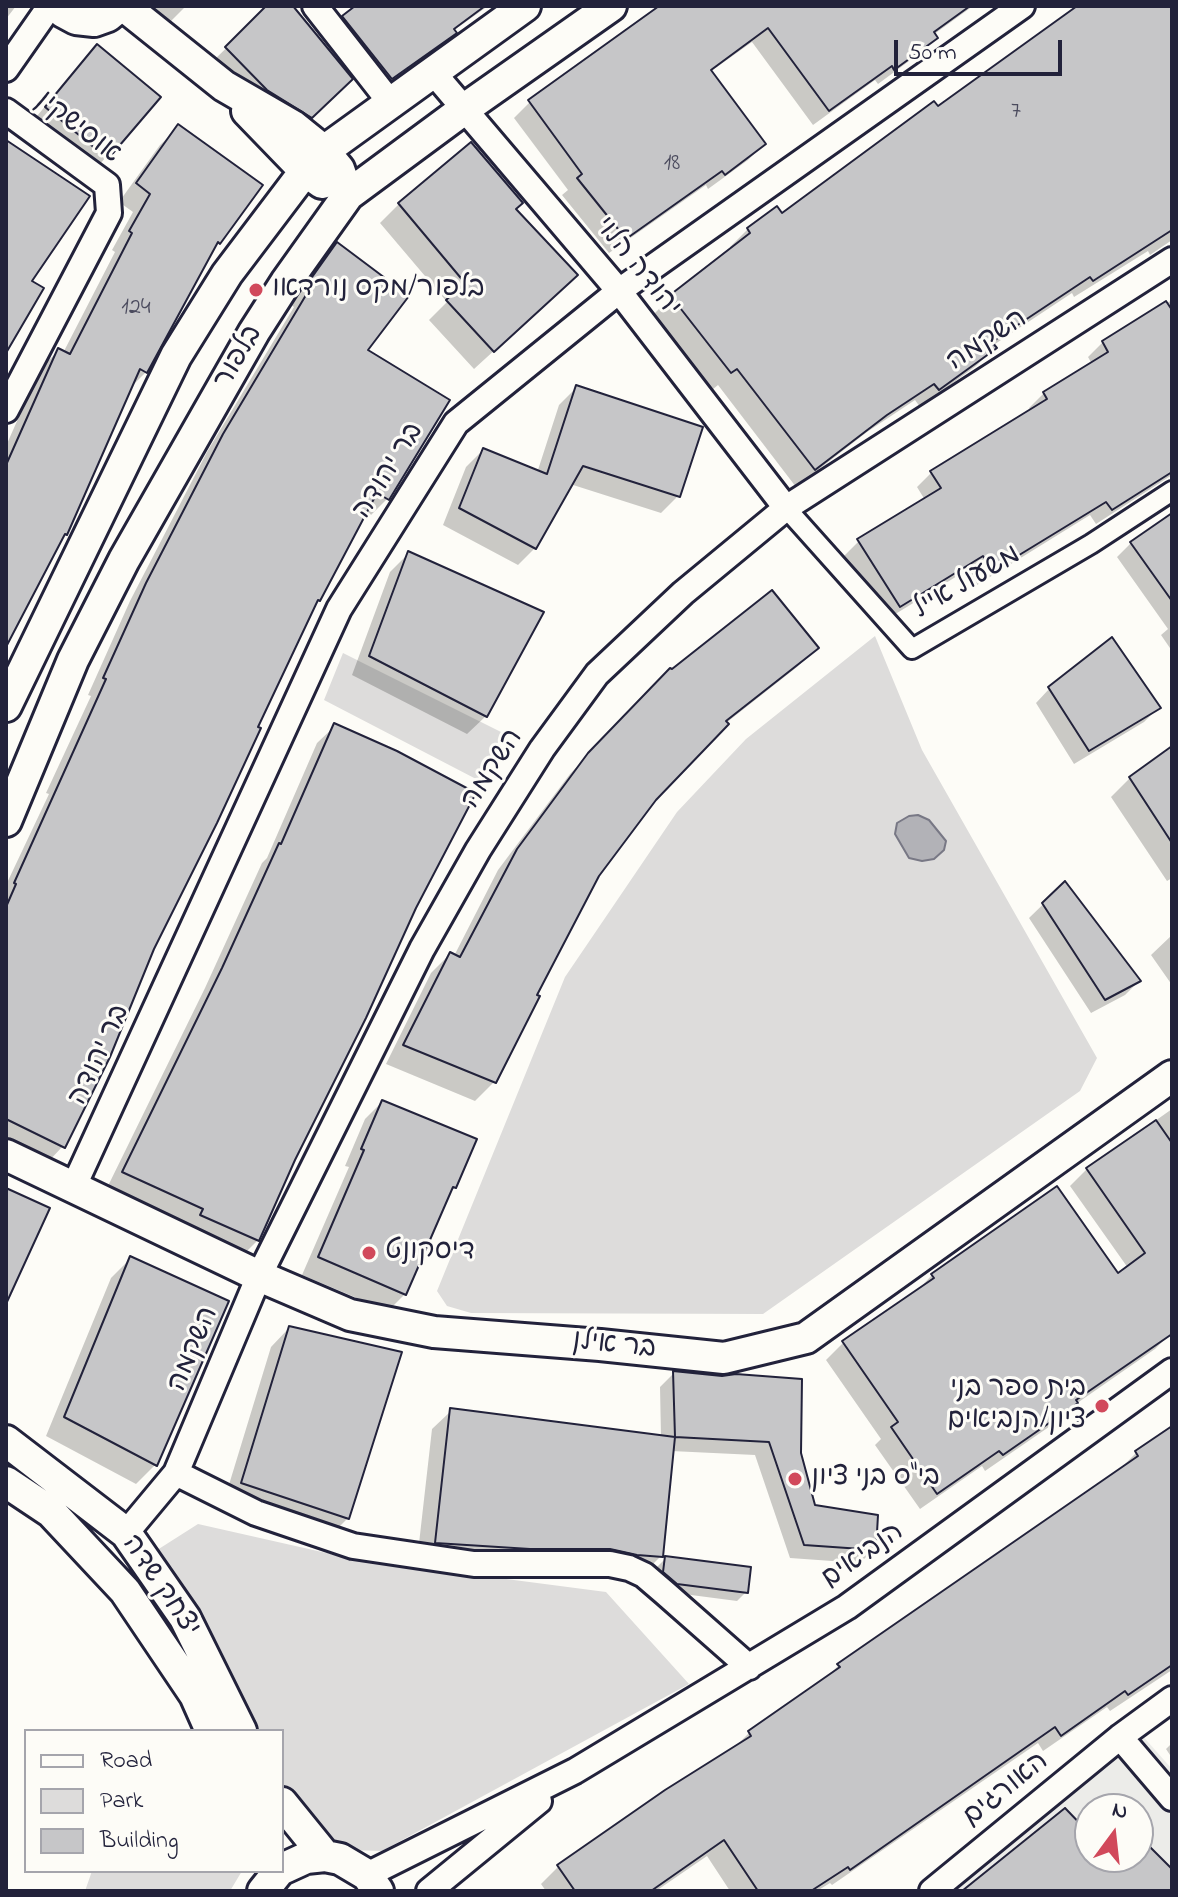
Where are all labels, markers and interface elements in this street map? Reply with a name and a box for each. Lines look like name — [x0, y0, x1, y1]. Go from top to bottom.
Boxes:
scale bar — [898, 24, 1066, 74]
text: 50 m — [908, 36, 957, 71]
street label: אוסישקין — [28, 85, 126, 173]
house number: 7 — [1011, 99, 1021, 127]
house number: 18 — [664, 151, 680, 179]
street label: יהודה הלוי — [586, 211, 686, 325]
place label: בלפור/מקס נורדאו — [272, 273, 485, 307]
marker: בלפור/מקס נורדאו — [247, 281, 265, 299]
house number: 124 — [121, 295, 151, 323]
street label: השקמה — [942, 304, 1034, 380]
street label: בלפור — [208, 320, 272, 396]
street label: בר יהודה — [347, 418, 433, 526]
street label: משעול אייל — [909, 540, 1027, 628]
street label: השקמה — [456, 724, 532, 816]
street label: בר יהודה — [63, 1000, 139, 1112]
place label: דיסקונט — [385, 1236, 475, 1270]
marker: דיסקונט — [360, 1244, 378, 1262]
street label: השקמה — [162, 1303, 228, 1397]
street label: בר אילן — [571, 1326, 657, 1368]
place label: בית ספר בני ציון/הנביאים — [947, 1373, 1086, 1439]
marker: בית ספר בני ציון/הנביאים — [1093, 1397, 1111, 1415]
place label: בי"ס בני ציון — [811, 1462, 940, 1496]
marker: בי"ס בני ציון — [786, 1470, 804, 1488]
street label: הנביאים — [816, 1517, 912, 1597]
street label: יצחק שדה — [113, 1530, 205, 1644]
legend — [24, 1729, 284, 1873]
text: Road — [100, 1744, 152, 1779]
street label: האורגים — [957, 1746, 1057, 1836]
text: Park — [100, 1784, 143, 1819]
north arrow — [1074, 1793, 1154, 1873]
text: N — [1108, 1794, 1131, 1829]
text: Building — [100, 1824, 179, 1859]

